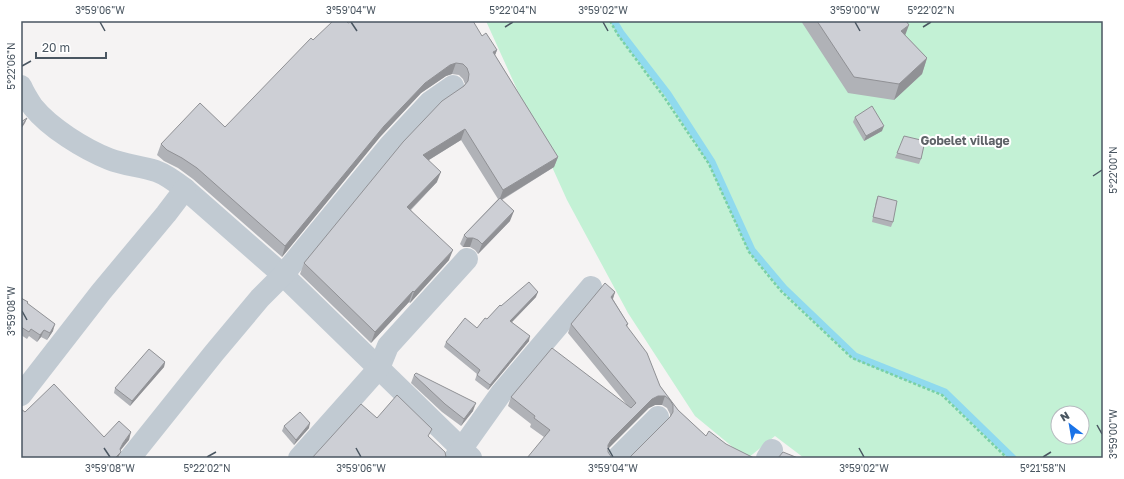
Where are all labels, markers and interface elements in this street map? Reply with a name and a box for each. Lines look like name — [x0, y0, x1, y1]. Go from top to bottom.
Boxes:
text: 3°59'06"W — [75, 4, 125, 16]
text: 3°59'04"W — [326, 4, 376, 16]
text: 5°22'04"N — [489, 4, 537, 16]
text: 3°59'02"W — [578, 4, 628, 16]
text: 3°59'00"W — [830, 4, 880, 16]
text: 5°22'02"N — [908, 4, 955, 16]
scale bar — [36, 34, 106, 60]
text: 20 m — [42, 40, 70, 55]
text: 5°22'06"N — [5, 42, 17, 90]
district label: Gobelet village — [920, 133, 1010, 148]
text: 5°22'00"N — [1107, 146, 1119, 194]
text: 3°59'08"W — [5, 286, 17, 336]
north arrow — [1050, 405, 1090, 445]
text: N — [1058, 408, 1072, 424]
text: 3°59'00"W — [1107, 409, 1119, 459]
text: 3°59'08"W — [85, 462, 135, 474]
text: 5°22'02"N — [184, 462, 231, 474]
text: 3°59'06"W — [336, 462, 386, 474]
text: 3°59'04"W — [588, 462, 638, 474]
text: 3°59'02"W — [839, 462, 889, 474]
text: 5°21'58"N — [1020, 462, 1066, 474]

